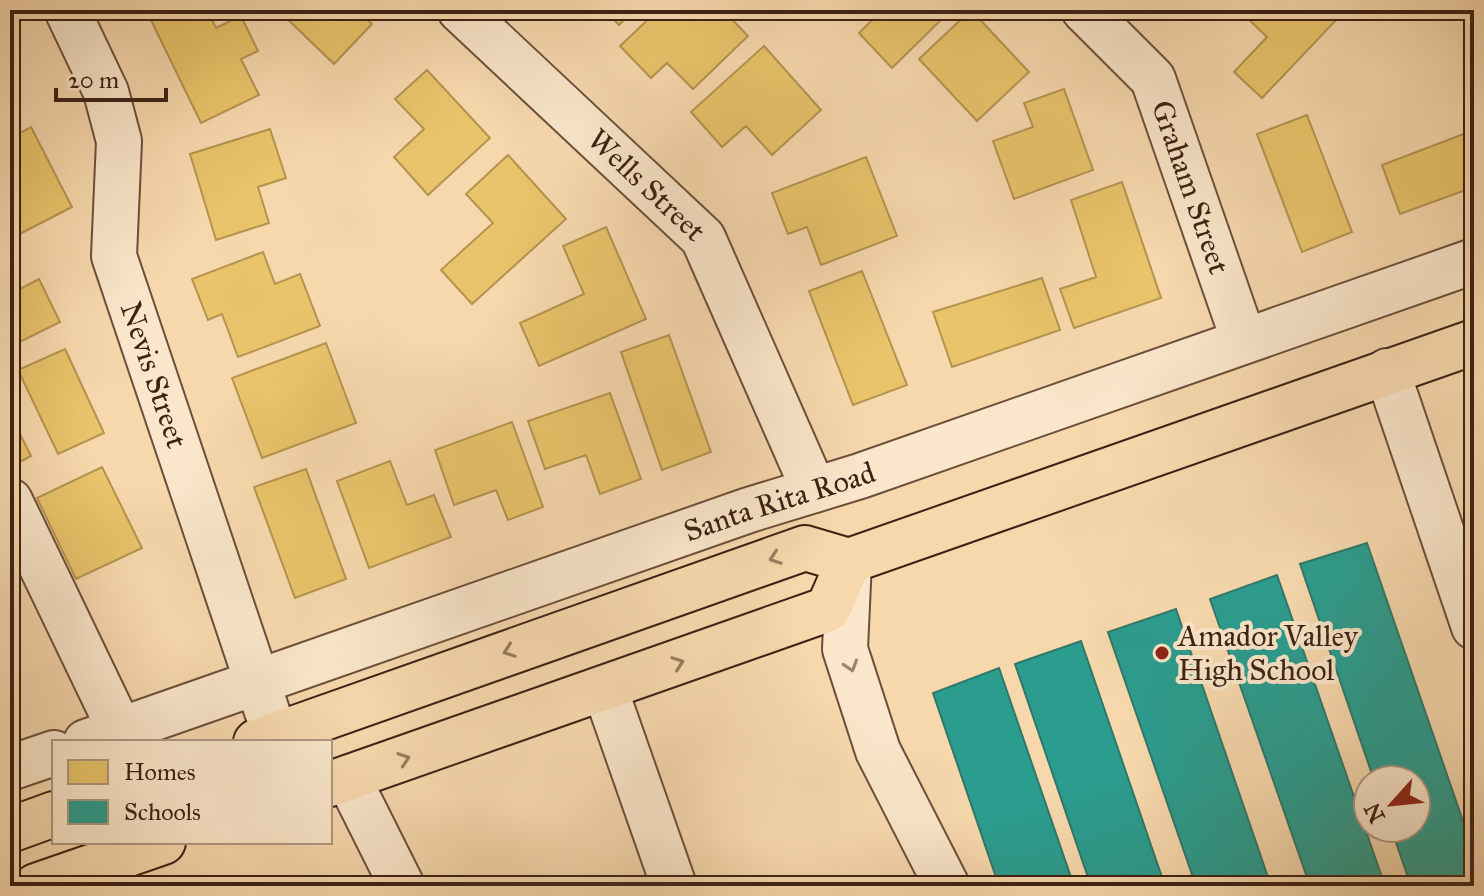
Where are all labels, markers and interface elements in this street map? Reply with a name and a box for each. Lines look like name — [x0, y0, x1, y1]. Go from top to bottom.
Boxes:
scale bar — [56, 52, 166, 102]
text: 20 m — [68, 65, 119, 95]
street label: Graham Street — [1144, 95, 1237, 279]
street label: Wells Street — [580, 121, 713, 249]
street label: Nevis Street — [113, 297, 195, 453]
street label: Santa Rita Road — [679, 454, 880, 549]
one-way arrow — [769, 549, 783, 565]
place label: Amador Valley High School — [1176, 618, 1359, 688]
one-way arrow — [503, 642, 517, 658]
marker: Amador Valley High School — [1153, 644, 1171, 662]
one-way arrow — [671, 656, 685, 673]
one-way arrow — [842, 659, 858, 673]
legend — [52, 740, 332, 844]
one-way arrow — [396, 752, 410, 768]
text: Homes — [124, 757, 196, 787]
north arrow — [1352, 764, 1432, 844]
text: Schools — [124, 797, 201, 827]
text: N — [1358, 798, 1391, 827]

